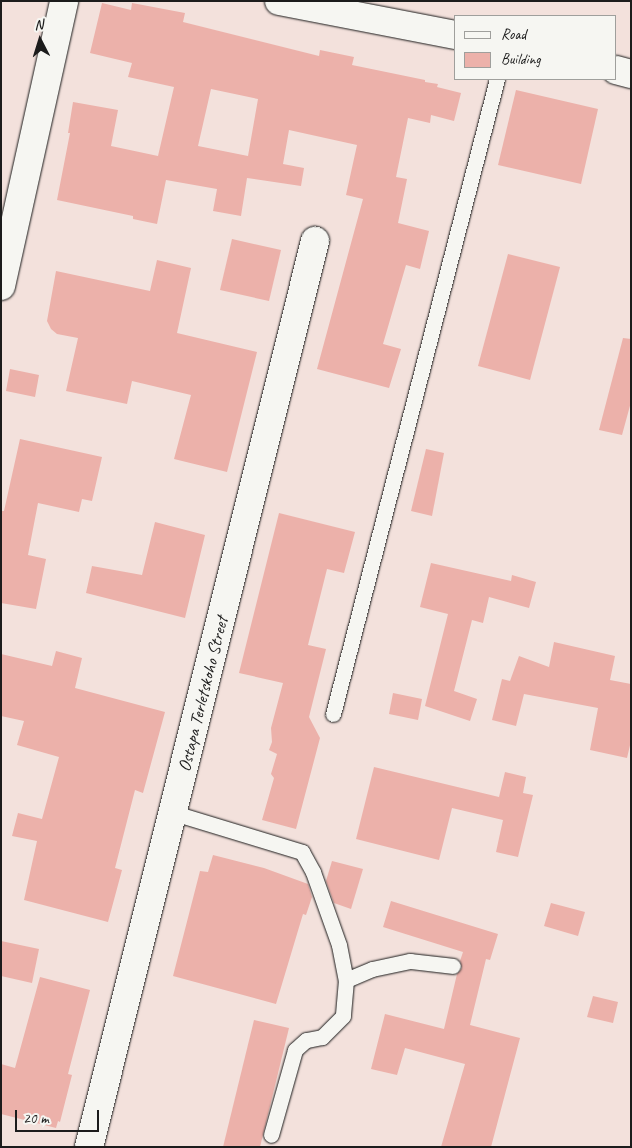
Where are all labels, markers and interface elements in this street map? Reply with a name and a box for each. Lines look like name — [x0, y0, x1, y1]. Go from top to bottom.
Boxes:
north arrow — [15, 15, 65, 65]
legend — [454, 15, 617, 80]
text: N — [34, 16, 44, 33]
text: Road — [501, 25, 526, 44]
text: Building — [501, 50, 540, 69]
street label: Ostapa Terletskoho Street — [173, 615, 233, 773]
scale bar — [18, 1100, 101, 1132]
text: 20 m — [23, 1109, 49, 1128]

